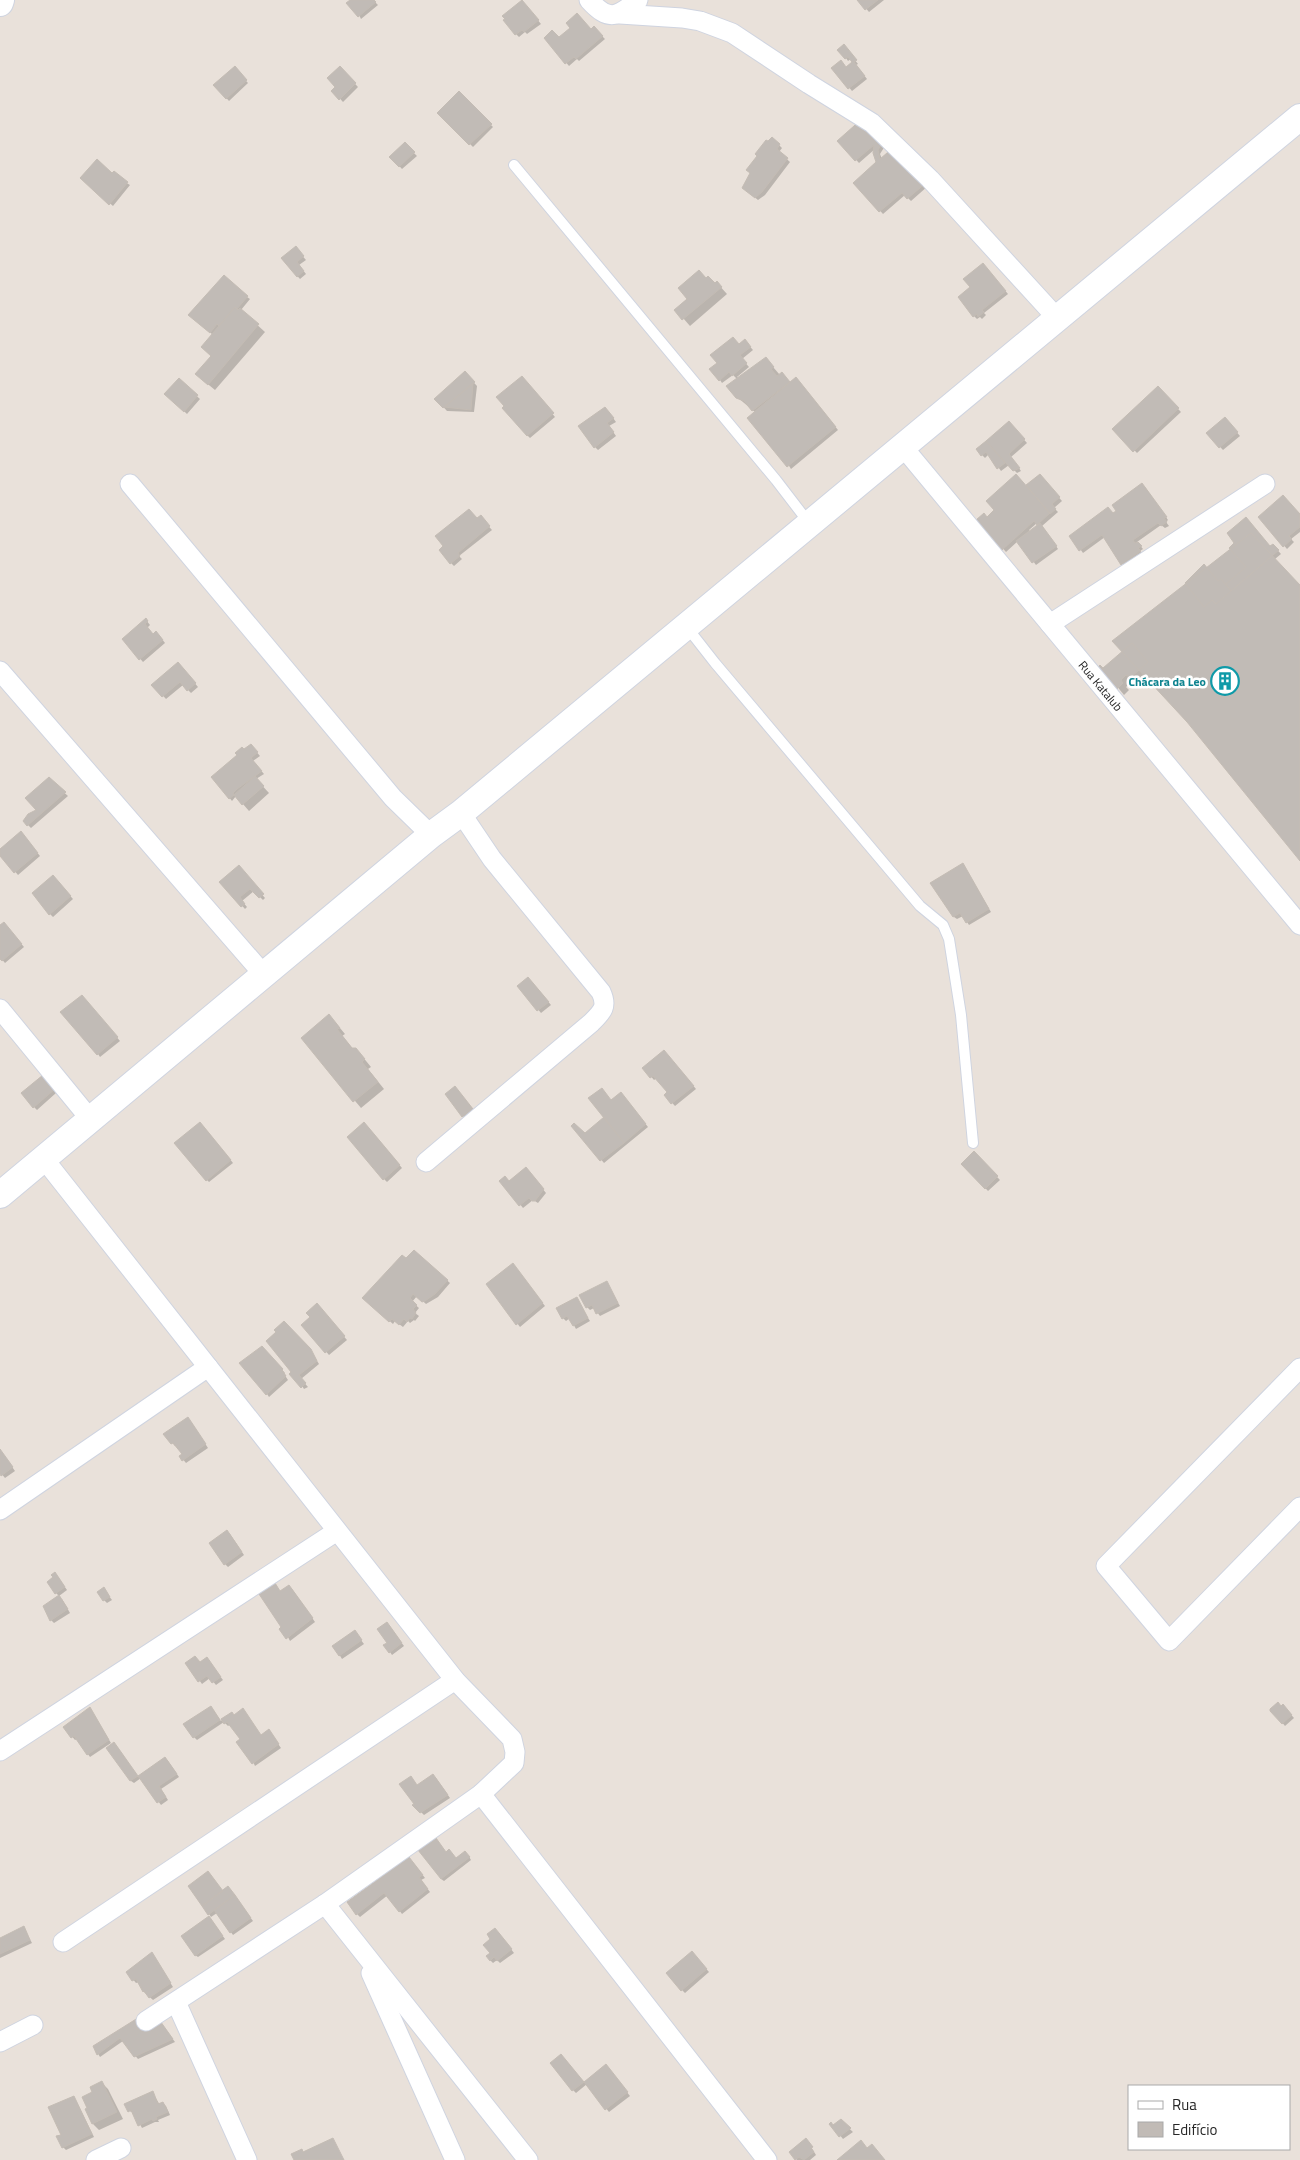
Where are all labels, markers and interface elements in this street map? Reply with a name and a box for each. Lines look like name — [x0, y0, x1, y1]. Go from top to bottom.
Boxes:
street label: Rua Katalub — [1074, 656, 1128, 715]
building icon: Chácara da Leo — [1210, 666, 1240, 696]
place label: Chácara da Leo — [1128, 672, 1206, 691]
legend — [1128, 2085, 1290, 2150]
text: Rua — [1172, 2093, 1197, 2116]
text: Edifício — [1172, 2118, 1217, 2141]

